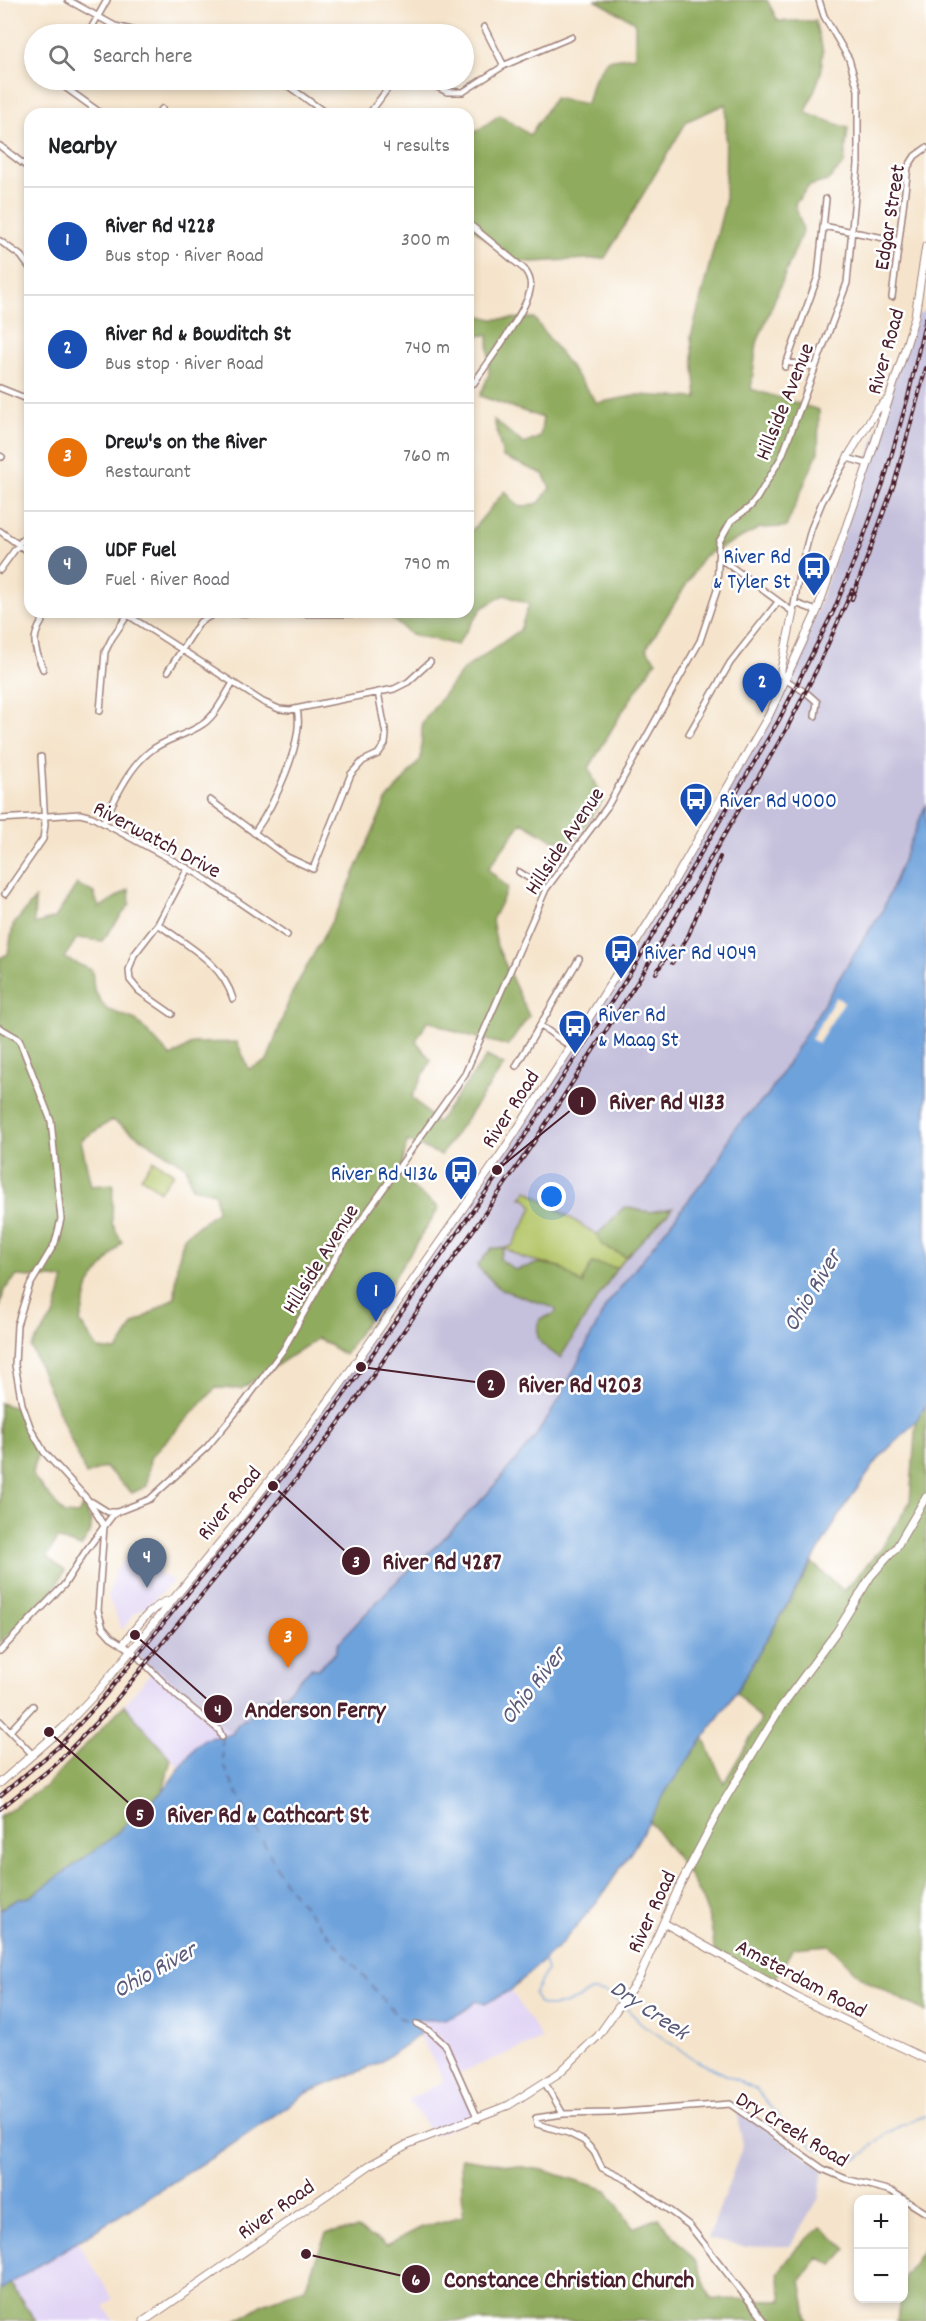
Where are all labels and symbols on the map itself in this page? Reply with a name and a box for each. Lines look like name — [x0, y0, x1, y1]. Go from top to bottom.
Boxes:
street label: Edgar Street — [868, 162, 915, 273]
street label: River Road — [860, 305, 914, 399]
street label: Hillside Avenue — [749, 339, 824, 466]
place label: River Rd & Tyler St — [713, 543, 791, 599]
bus stop icon: River Rd & Tyler St — [796, 550, 832, 597]
pin: 2 — [742, 664, 782, 713]
bus stop icon: River Rd 4000 — [678, 781, 714, 828]
street label: Hillside Avenue — [518, 782, 614, 902]
place label: River Rd 4000 — [719, 787, 837, 818]
street label: Riverwatch Drive — [87, 794, 226, 888]
bus stop icon: River Rd 4049 — [603, 933, 639, 980]
place label: River Rd 4049 — [644, 939, 757, 970]
place label: River Rd & Maag St — [598, 1001, 679, 1057]
bus stop icon: River Rd & Maag St — [557, 1008, 593, 1055]
street label: River Road — [475, 1065, 549, 1155]
callout: River Rd 4133 — [567, 1080, 737, 1122]
text: River Rd 4133 — [609, 1087, 725, 1121]
text: 1 — [580, 1091, 584, 1116]
bus stop icon: River Rd 4136 — [443, 1154, 479, 1201]
place label: River Rd 4136 — [331, 1160, 438, 1191]
your location — [537, 1182, 566, 1211]
street label: Hillside Avenue — [276, 1199, 368, 1321]
water label: Ohio River — [776, 1241, 853, 1339]
pin: 1 — [356, 1272, 395, 1322]
callout: River Rd 4203 — [476, 1363, 654, 1405]
text: River Rd 4203 — [518, 1370, 642, 1404]
text: 2 — [487, 1374, 495, 1399]
street label: River Road — [191, 1460, 270, 1548]
pin: 4 — [128, 1538, 166, 1588]
callout: River Rd 4287 — [341, 1540, 513, 1582]
text: River Rd 4287 — [383, 1547, 501, 1581]
text: 3 — [352, 1551, 360, 1576]
pin: 3 — [268, 1618, 308, 1668]
water label: Ohio River — [493, 1638, 578, 1733]
callout: Anderson Ferry — [203, 1688, 398, 1730]
text: Anderson Ferry — [244, 1695, 387, 1729]
text: 4 — [214, 1699, 222, 1724]
callout: River Rd & Cathcart St — [125, 1792, 381, 1834]
text: River Rd & Cathcart St — [167, 1800, 369, 1834]
text: 5 — [136, 1804, 144, 1829]
street label: River Road — [621, 1866, 686, 1959]
water label: Ohio River — [107, 1933, 206, 2009]
street label: Amsterdam Road — [729, 1933, 871, 2028]
water label: Dry Creek — [602, 1973, 696, 2051]
street label: Dry Creek Road — [729, 2085, 854, 2177]
street label: River Road — [232, 2173, 322, 2249]
callout: Constance Christian Church — [401, 2258, 706, 2300]
text: Constance Christian Church — [444, 2265, 694, 2299]
text: 6 — [412, 2269, 421, 2294]

